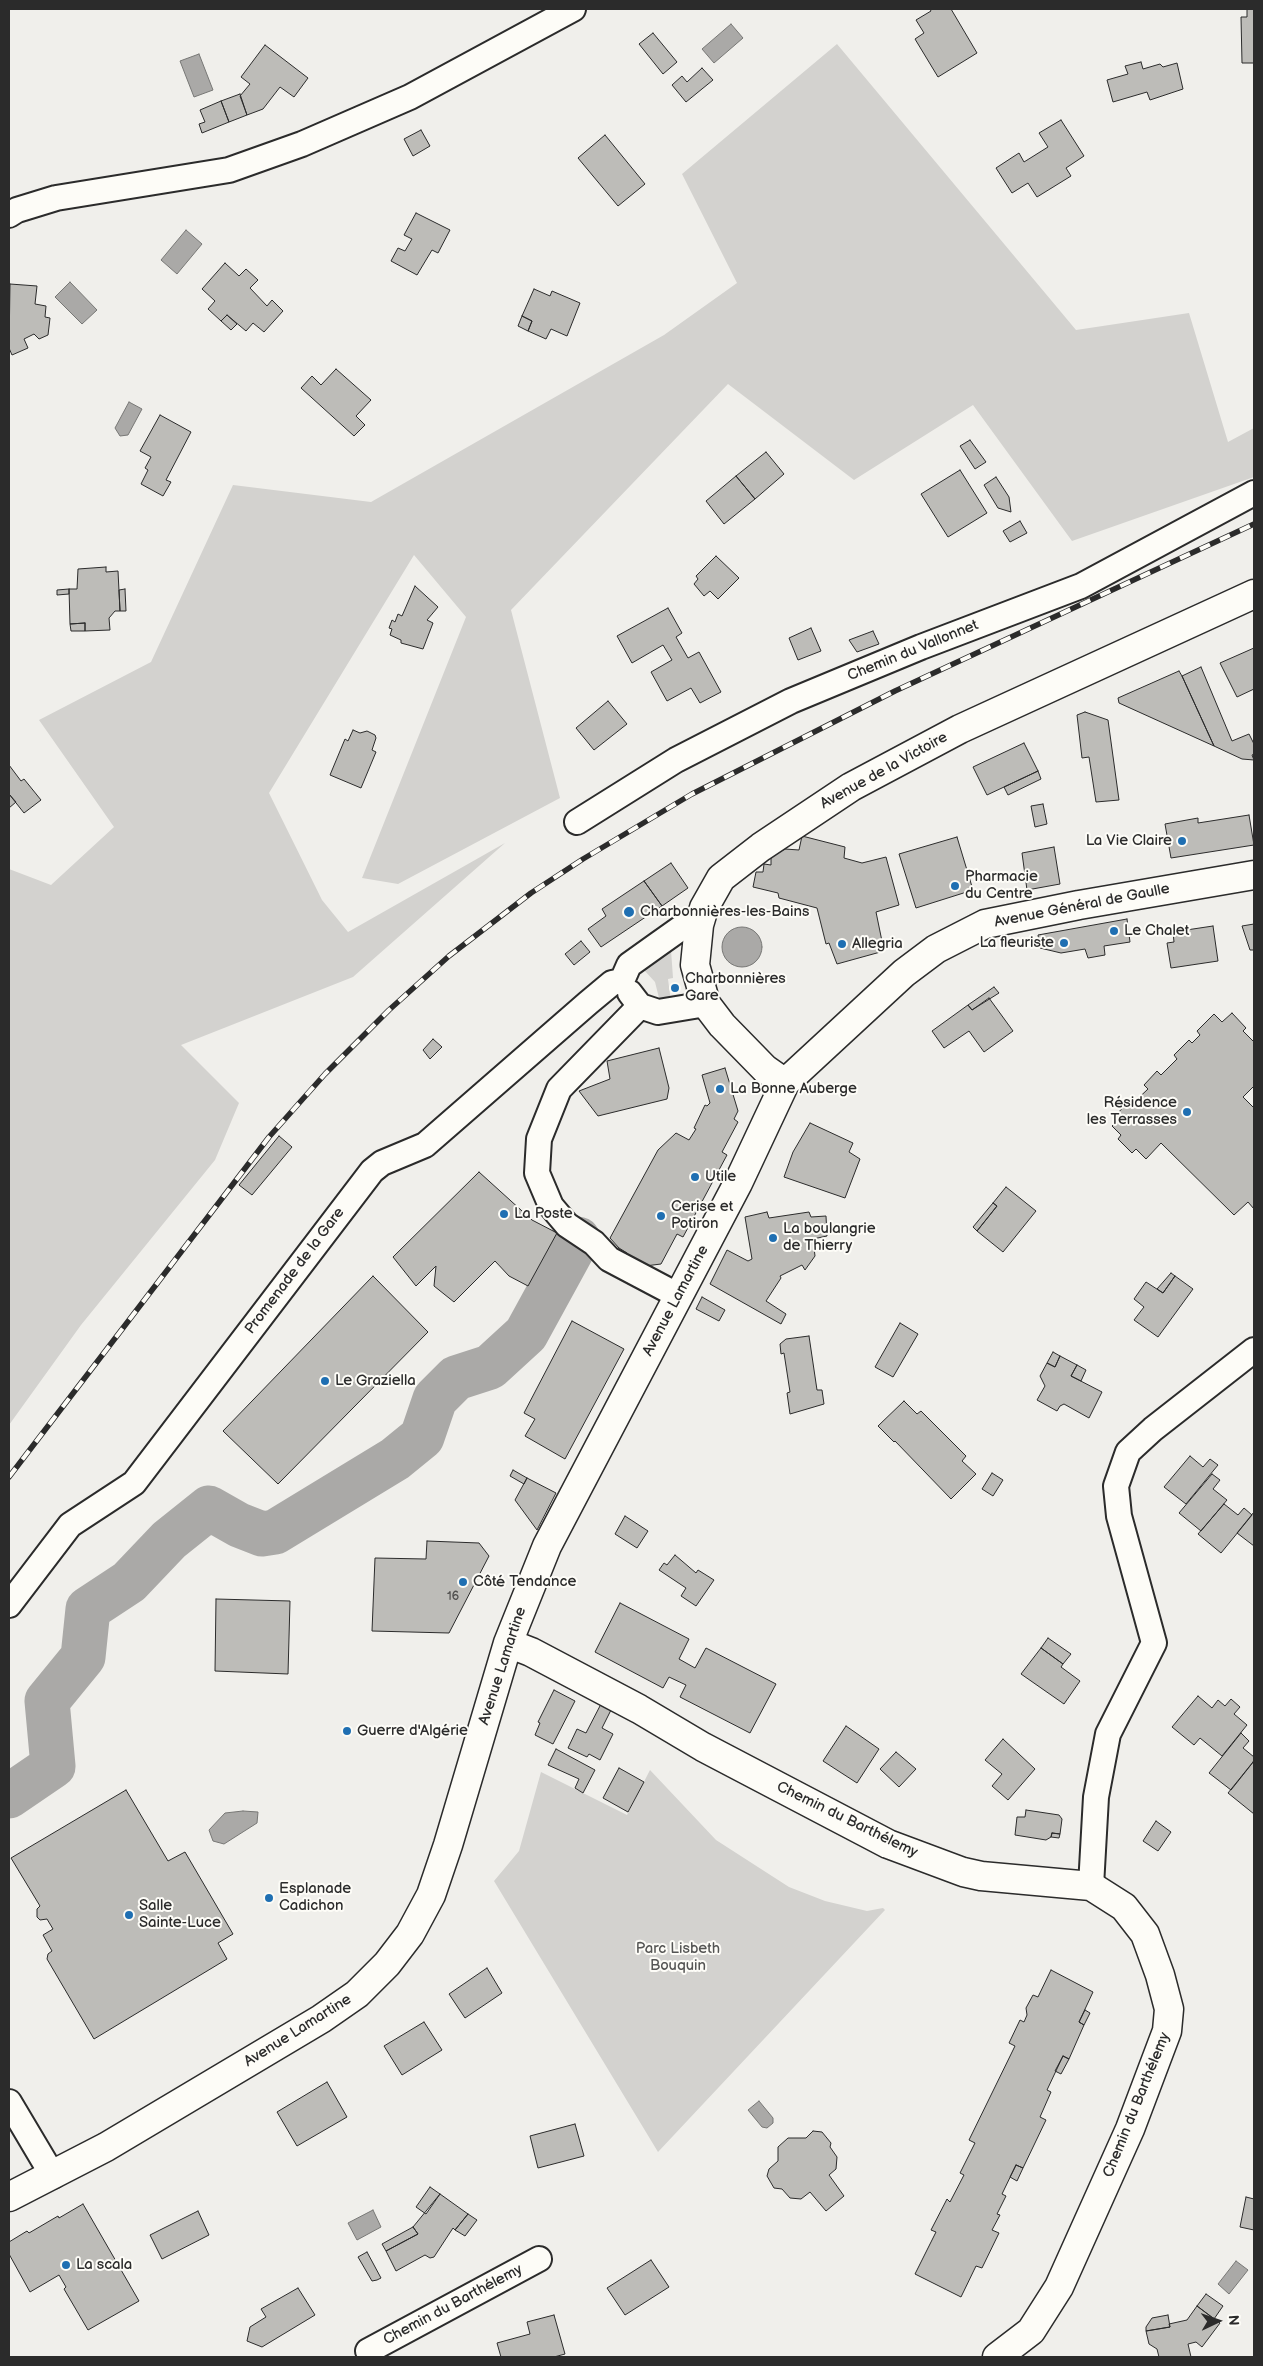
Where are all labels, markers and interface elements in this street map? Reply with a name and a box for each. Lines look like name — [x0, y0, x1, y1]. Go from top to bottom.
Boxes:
street label: Chemin du Vallonnet — [845, 617, 981, 685]
street label: Avenue de la Victoire — [817, 729, 951, 813]
place label: La Vie Claire — [1086, 832, 1172, 850]
marker: La Vie Claire — [1176, 835, 1188, 847]
place label: Pharmacie du Centre — [965, 868, 1038, 903]
marker: Pharmacie du Centre — [949, 880, 961, 892]
street label: Avenue Général de Gaulle — [993, 880, 1171, 932]
place label: Charbonnières-les-Bains — [640, 903, 809, 921]
marker: Charbonnières-les-Bains — [622, 905, 636, 919]
place label: Le Chalet — [1124, 922, 1189, 940]
marker: Le Chalet — [1108, 925, 1120, 937]
place label: La fleuriste — [980, 934, 1054, 952]
place label: Allegria — [852, 935, 903, 953]
marker: La fleuriste — [1058, 937, 1070, 949]
marker: Allegria — [836, 938, 848, 950]
place label: Charbonnières Gare — [685, 970, 786, 1005]
marker: Charbonnières Gare — [669, 982, 681, 994]
place label: La Bonne Auberge — [730, 1080, 857, 1098]
marker: La Bonne Auberge — [714, 1083, 726, 1095]
place label: Résidence les Terrasses — [1087, 1094, 1177, 1129]
marker: Résidence les Terrasses — [1181, 1106, 1193, 1118]
place label: Utile — [705, 1168, 736, 1186]
marker: Utile — [689, 1171, 701, 1183]
place label: Cerise et Potiron — [671, 1198, 733, 1233]
street label: Promenade de la Gare — [241, 1204, 349, 1338]
place label: La Poste — [514, 1205, 573, 1223]
marker: La Poste — [498, 1208, 510, 1220]
marker: Cerise et Potiron — [655, 1210, 667, 1222]
place label: La boulangrie de Thierry — [783, 1220, 876, 1255]
marker: La boulangrie de Thierry — [767, 1232, 779, 1244]
street label: Avenue Lamartine — [639, 1242, 713, 1360]
place label: Le Graziella — [335, 1372, 416, 1390]
marker: Le Graziella — [319, 1375, 331, 1387]
place label: Côté Tendance — [473, 1573, 576, 1591]
marker: Côté Tendance — [457, 1576, 469, 1588]
house number: 16 — [447, 1590, 459, 1604]
street label: Avenue Lamartine — [475, 1605, 531, 1727]
place label: Guerre d'Algérie — [357, 1722, 468, 1740]
marker: Guerre d'Algérie — [341, 1725, 353, 1737]
street label: Chemin du Barthélemy — [773, 1778, 921, 1862]
place label: Esplanade Cadichon — [279, 1880, 351, 1915]
marker: Esplanade Cadichon — [263, 1892, 275, 1904]
place label: Salle Sainte-Luce — [139, 1897, 221, 1932]
marker: Salle Sainte-Luce — [123, 1909, 135, 1921]
park label: Parc Lisbeth Bouquin — [636, 1940, 720, 1975]
street label: Avenue Lamartine — [241, 1991, 355, 2071]
street label: Chemin du Barthélemy — [1100, 2030, 1174, 2180]
place label: La scala — [76, 2256, 132, 2274]
marker: La scala — [60, 2259, 72, 2271]
street label: Chemin du Barthélemy — [380, 2261, 526, 2349]
north arrow — [1193, 2296, 1243, 2346]
text: N — [1225, 2314, 1242, 2326]

